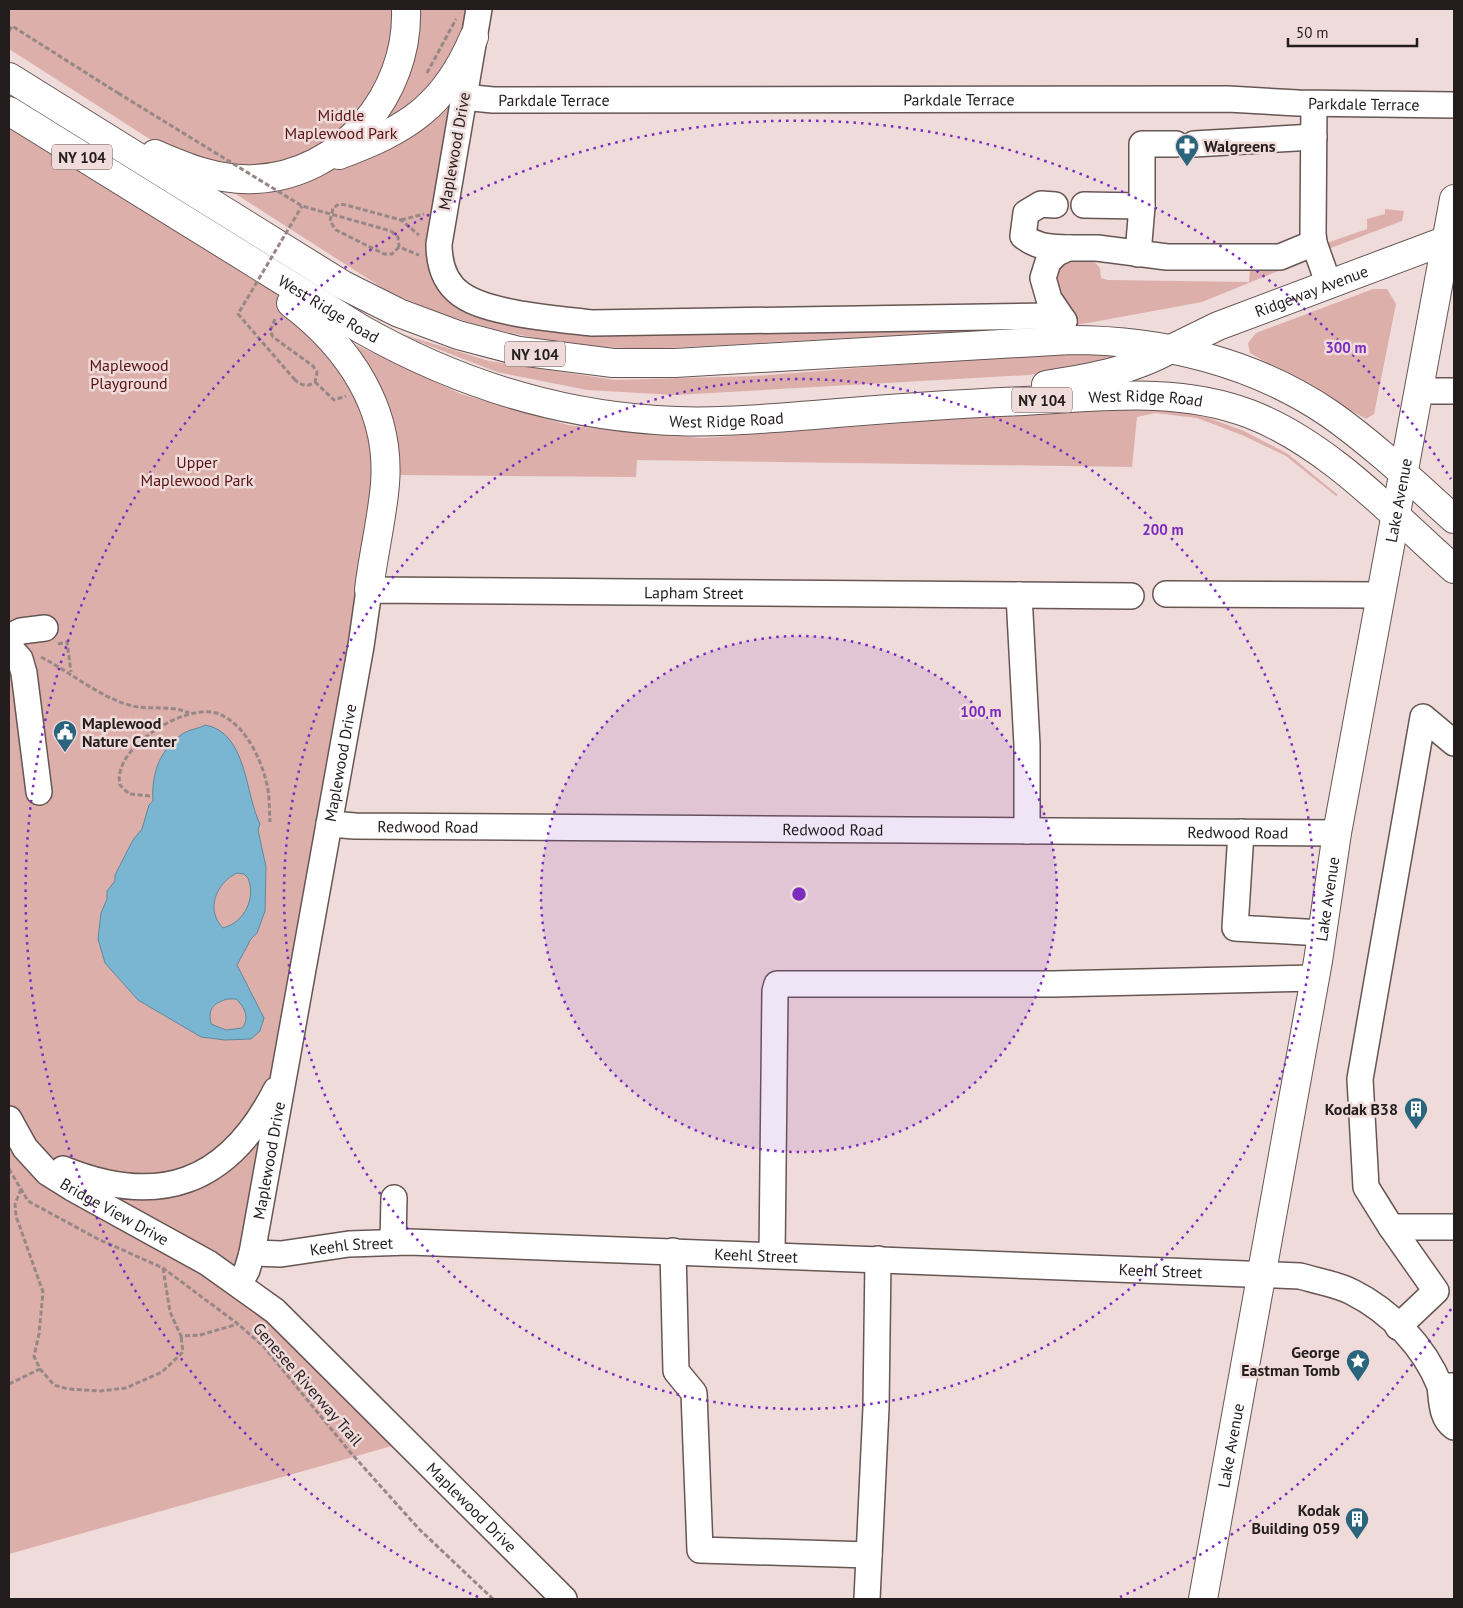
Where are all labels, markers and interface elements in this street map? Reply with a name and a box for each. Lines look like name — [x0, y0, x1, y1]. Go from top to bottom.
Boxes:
scale bar — [1288, 15, 1417, 47]
text: 50 m — [1296, 23, 1329, 42]
street label: Parkdale Terrace — [903, 89, 1015, 109]
street label: Maplewood Drive — [434, 90, 474, 212]
street label: Parkdale Terrace — [498, 90, 610, 110]
street label: Parkdale Terrace — [1308, 93, 1420, 115]
park label: Middle Maplewood Park — [285, 105, 398, 143]
pharmacy icon: Walgreens — [1174, 133, 1200, 167]
place label: Walgreens — [1204, 136, 1276, 156]
road number: NY 104 — [52, 144, 112, 170]
street label: Ridgeway Avenue — [1252, 261, 1371, 321]
street label: West Ridge Road — [275, 270, 383, 347]
text: 300 m — [1325, 338, 1367, 357]
road number: NY 104 — [505, 342, 565, 366]
park label: Maplewood Playground — [89, 355, 169, 393]
street label: West Ridge Road — [1088, 385, 1204, 411]
road number: NY 104 — [1012, 388, 1072, 412]
street label: West Ridge Road — [669, 407, 784, 431]
park label: Upper Maplewood Park — [141, 452, 254, 490]
street label: Lake Avenue — [1381, 457, 1416, 544]
text: 200 m — [1142, 520, 1184, 539]
street label: Lapham Street — [644, 582, 744, 603]
street label: Maplewood Drive — [320, 702, 360, 823]
text: 100 m — [960, 702, 1002, 721]
place label: Maplewood Nature Center — [82, 713, 177, 751]
public building icon: Maplewood Nature Center — [52, 719, 78, 753]
street label: Redwood Road — [377, 816, 479, 837]
street label: Redwood Road — [782, 819, 884, 840]
street label: Redwood Road — [1187, 822, 1288, 843]
street label: Lake Avenue — [1311, 855, 1343, 943]
centre of rings — [790, 885, 808, 903]
building icon: Kodak B38 — [1403, 1096, 1429, 1130]
place label: Kodak B38 — [1325, 1099, 1398, 1119]
street label: Maplewood Drive — [248, 1100, 289, 1221]
street label: Bridge View Drive — [57, 1173, 172, 1249]
street label: Keehl Street — [308, 1233, 394, 1260]
street label: Keehl Street — [714, 1244, 799, 1267]
street label: Keehl Street — [1118, 1259, 1203, 1282]
street label: Genesee Riverway Trail — [249, 1318, 367, 1450]
place label: George Eastman Tomb — [1241, 1342, 1340, 1380]
place icon: George Eastman Tomb — [1345, 1348, 1371, 1382]
street label: Lake Avenue — [1213, 1402, 1248, 1489]
street label: Maplewood Drive — [422, 1458, 521, 1556]
place label: Kodak Building 059 — [1251, 1500, 1340, 1538]
building icon: Kodak Building 059 — [1344, 1506, 1370, 1540]

